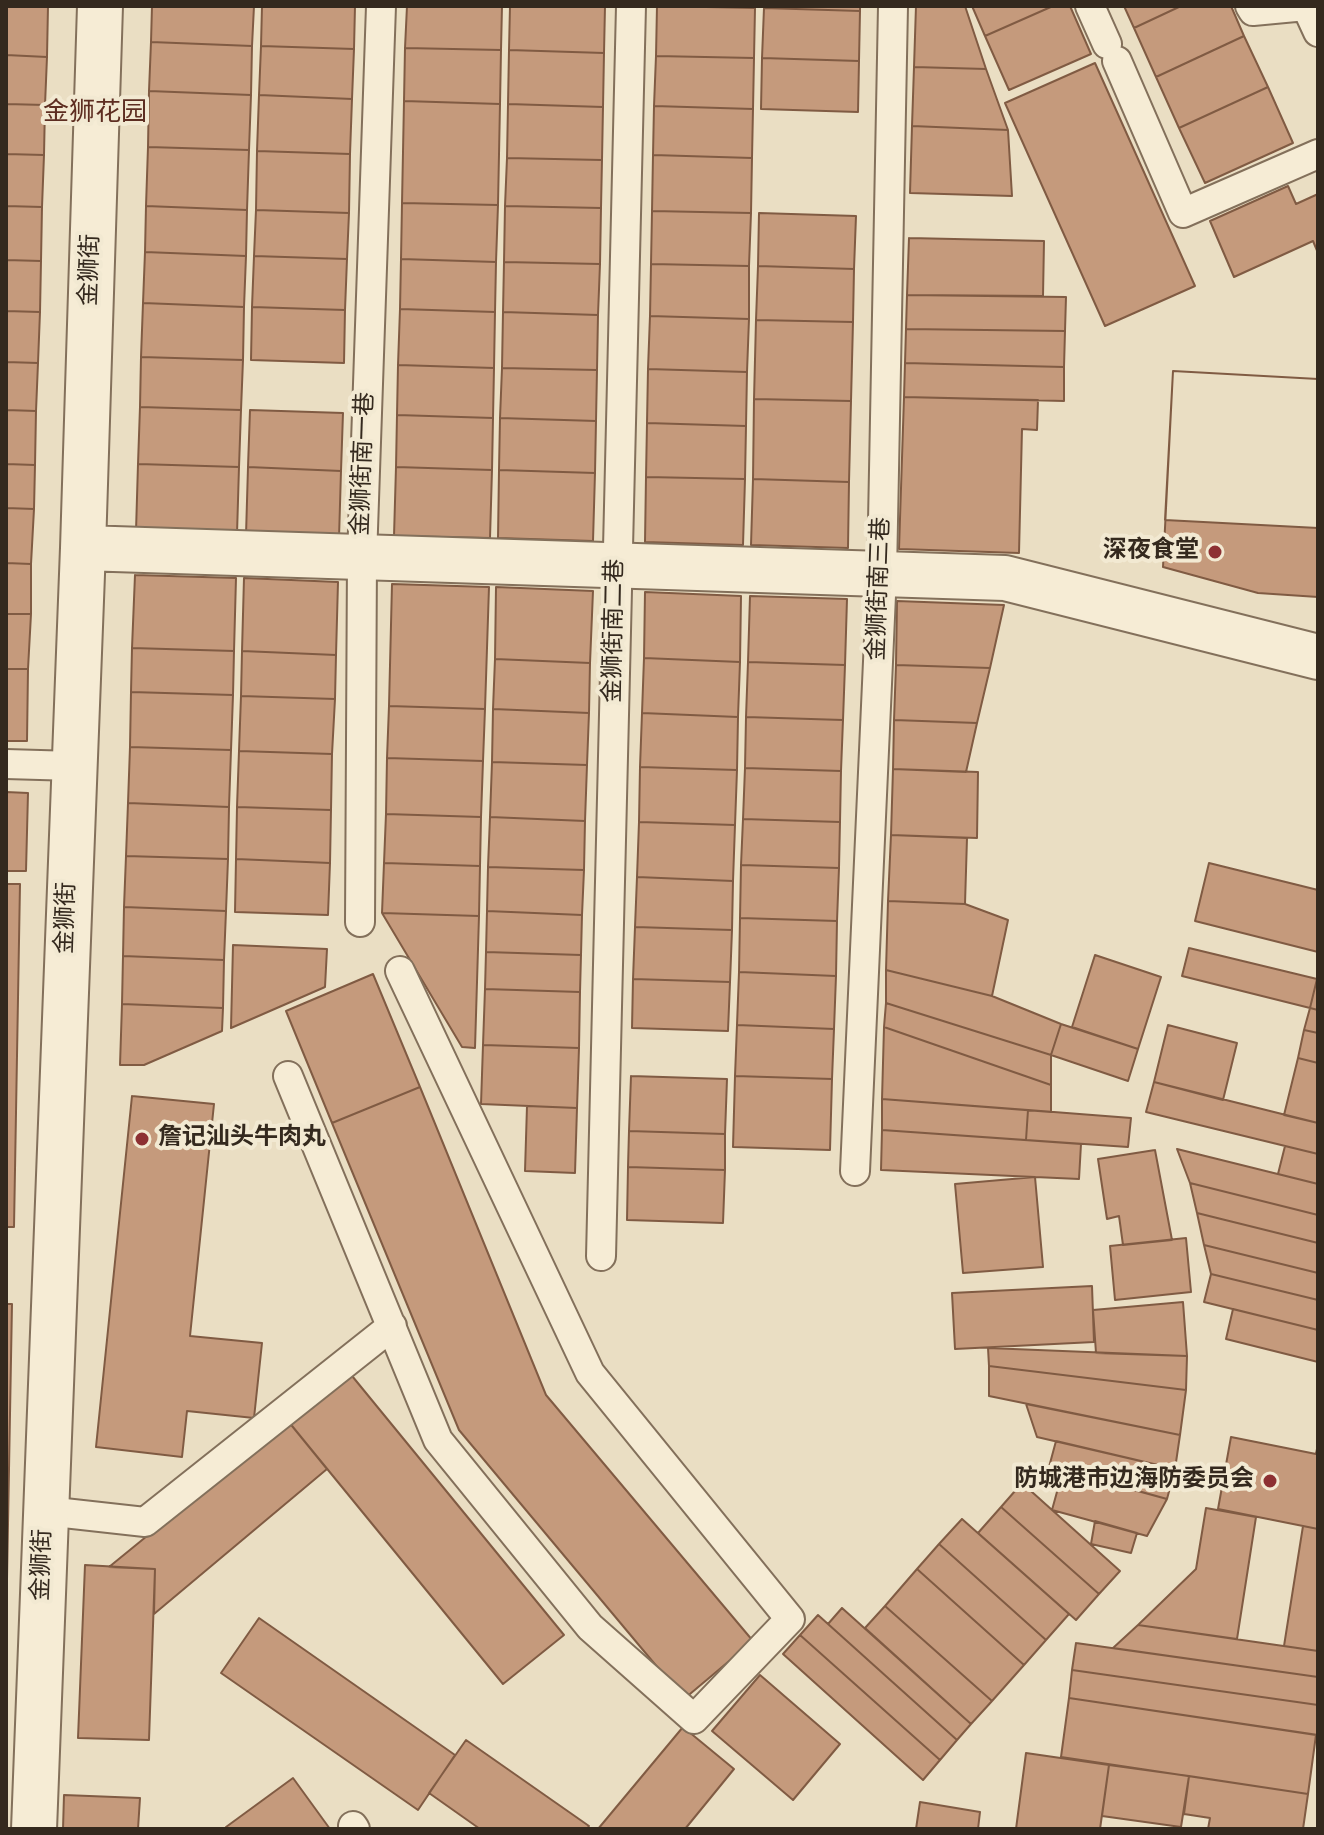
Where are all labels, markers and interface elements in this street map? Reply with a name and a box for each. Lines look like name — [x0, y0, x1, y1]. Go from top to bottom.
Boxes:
district label: 金狮花园 — [43, 99, 147, 131]
street label: 金狮街 — [76, 234, 108, 306]
street label: 金狮街南一巷 — [348, 392, 382, 536]
street label: 金狮街南三巷 — [864, 517, 898, 661]
place label: 深夜食堂 — [1103, 538, 1199, 566]
marker: 深夜食堂 — [1206, 543, 1224, 561]
street label: 金狮街南二巷 — [600, 559, 632, 703]
street label: 金狮街 — [52, 882, 84, 954]
place label: 詹记汕头牛肉丸 — [158, 1125, 326, 1153]
marker: 詹记汕头牛肉丸 — [133, 1130, 151, 1148]
place label: 防城港市边海防委员会 — [1014, 1467, 1254, 1495]
marker: 防城港市边海防委员会 — [1261, 1472, 1279, 1490]
street label: 金狮街 — [28, 1529, 60, 1601]

